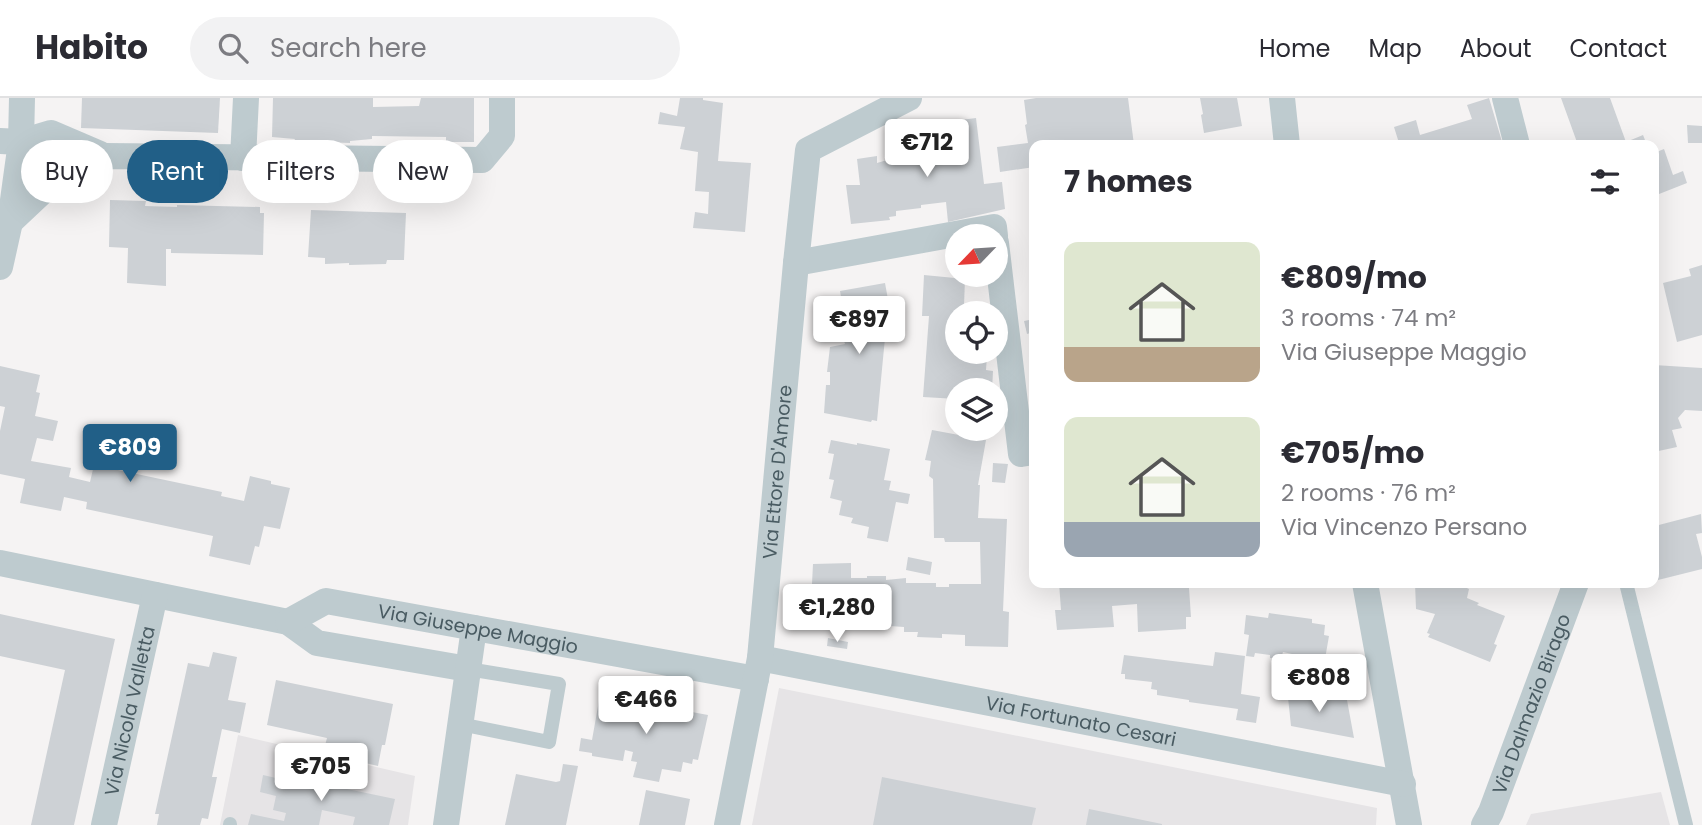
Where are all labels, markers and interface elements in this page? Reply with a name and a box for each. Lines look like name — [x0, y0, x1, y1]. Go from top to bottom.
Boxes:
search box — [190, 17, 680, 80]
text: Habito — [35, 24, 148, 71]
icon: search — [214, 29, 252, 67]
text: Search here — [270, 30, 427, 66]
text: Home — [1259, 32, 1331, 65]
text: Map — [1369, 32, 1422, 65]
text: About — [1460, 32, 1531, 65]
text: Contact — [1569, 32, 1667, 65]
pin: €712 — [886, 120, 968, 179]
text: €712 — [901, 126, 953, 158]
chip: Buy — [21, 140, 113, 203]
chip: Rent — [127, 140, 228, 203]
chip: Filters — [242, 140, 359, 203]
chip: New — [373, 140, 473, 203]
text: 7 homes — [1064, 160, 1193, 203]
icon: filters — [1586, 163, 1624, 201]
north arrow — [945, 224, 1008, 287]
map controls — [945, 224, 1008, 441]
text: €809/mo — [1281, 256, 1427, 299]
icon: home — [1120, 270, 1204, 354]
pin: €897 — [818, 296, 900, 356]
button: locate — [945, 301, 1008, 364]
text: 3 rooms · 74 m² — [1281, 302, 1456, 334]
text: €897 — [829, 303, 889, 335]
text: Via Giuseppe Maggio — [1281, 336, 1527, 368]
button: layers — [945, 378, 1008, 441]
street label: Via Ettore D'Amore — [756, 384, 798, 560]
pin: €809 — [89, 424, 171, 484]
text: €809 — [99, 431, 161, 463]
text: €705/mo — [1281, 431, 1424, 474]
icon: home — [1120, 445, 1204, 529]
text: 2 rooms · 76 m² — [1281, 477, 1456, 509]
text: Via Vincenzo Persano — [1281, 511, 1527, 543]
pin: €1,280 — [780, 584, 894, 644]
text: €1,280 — [799, 591, 875, 623]
street label: Via Giuseppe Maggio — [376, 597, 580, 660]
street label: Via Dalmazio Birago — [1485, 610, 1577, 798]
street label: Via Nicola Valletta — [97, 623, 161, 798]
pin: €808 — [1278, 654, 1360, 714]
text: €808 — [1287, 661, 1351, 693]
pin: €466 — [605, 676, 687, 736]
text: €466 — [614, 683, 678, 715]
street label: Via Fortunato Cesari — [983, 689, 1179, 753]
pin: €705 — [280, 744, 362, 803]
text: €705 — [291, 750, 351, 782]

